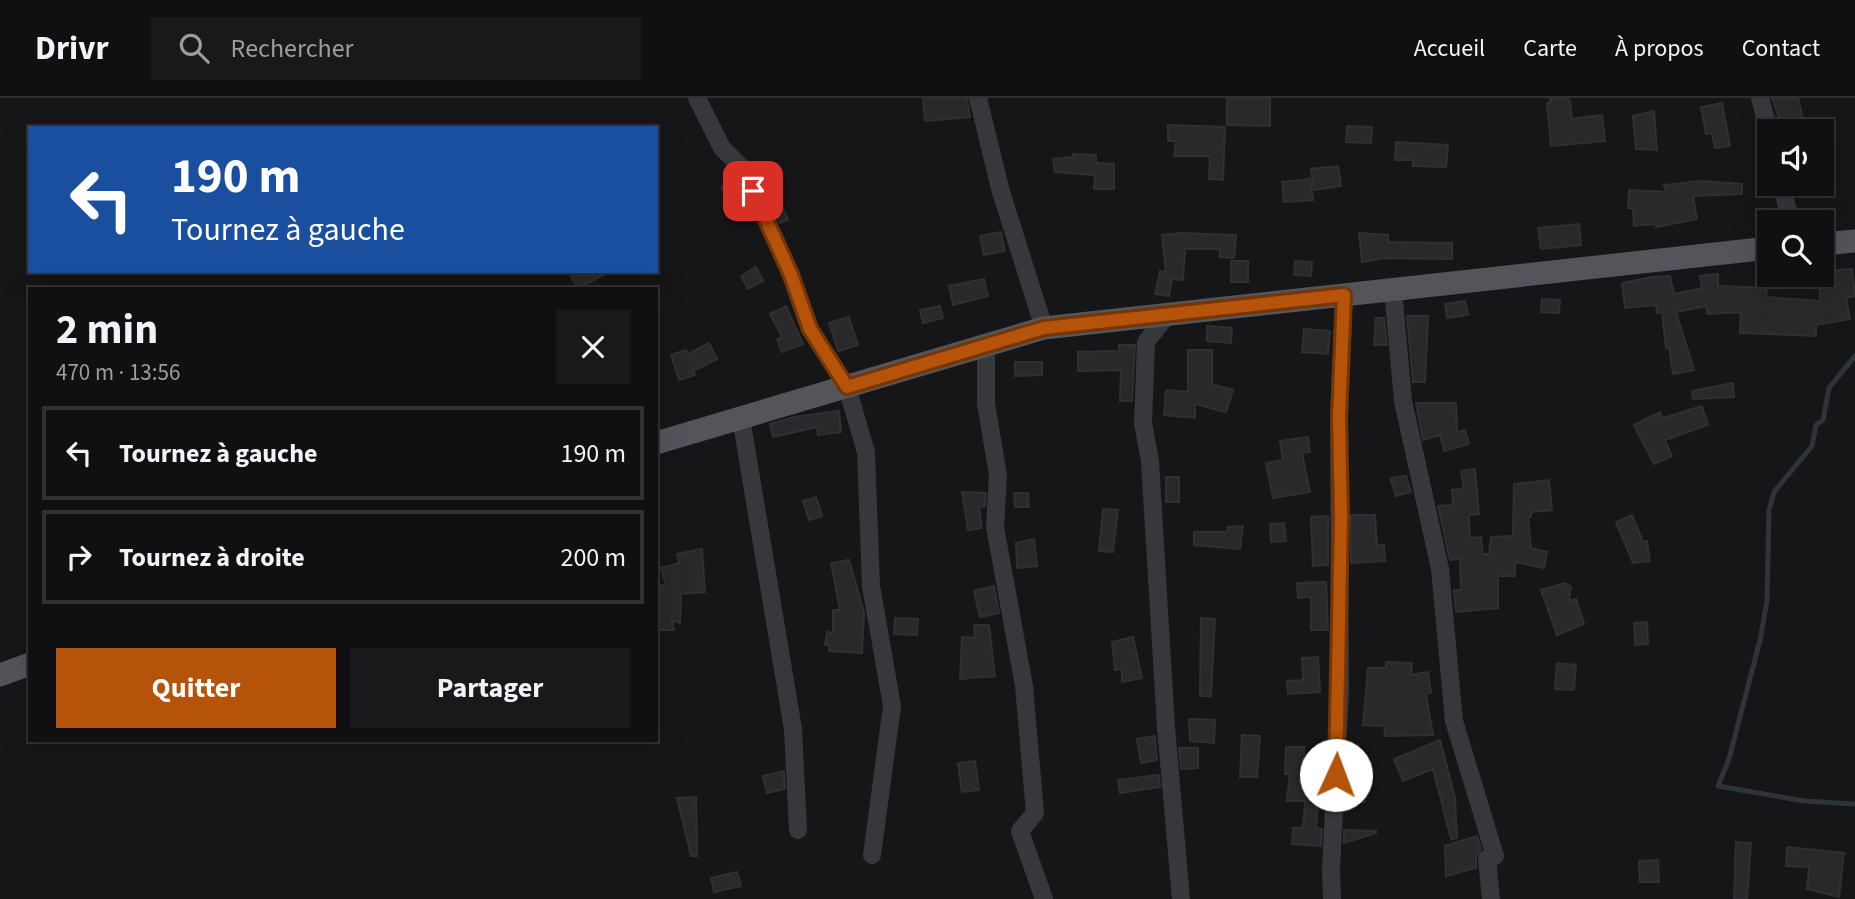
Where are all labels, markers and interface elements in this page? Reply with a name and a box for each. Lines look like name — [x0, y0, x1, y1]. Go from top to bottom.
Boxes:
search box — [151, 17, 641, 80]
text: Drivr — [35, 25, 109, 72]
icon: search — [175, 29, 213, 67]
text: Rechercher — [231, 30, 354, 67]
text: Accueil — [1414, 31, 1485, 66]
text: Carte — [1523, 31, 1577, 66]
text: À propos — [1615, 31, 1704, 66]
text: Contact — [1742, 31, 1820, 66]
map controls — [1757, 119, 1834, 287]
button: sound — [1757, 119, 1834, 196]
text: 190 m — [171, 142, 300, 212]
icon: left — [56, 154, 147, 245]
pin — [723, 161, 783, 221]
icon: arrive — [734, 172, 772, 210]
text: Tournez à gauche — [171, 207, 405, 253]
button: search — [1757, 210, 1834, 287]
text: 2 min — [56, 300, 158, 360]
button: close — [556, 310, 630, 384]
text: 470 m · 13:56 — [56, 356, 180, 389]
icon: left — [60, 434, 98, 472]
text: Tournez à gauche — [119, 435, 318, 472]
text: 190 m — [560, 435, 626, 472]
icon: right — [60, 538, 98, 576]
text: Tournez à droite — [119, 539, 305, 576]
text: 200 m — [560, 539, 626, 576]
button: Quitter — [56, 648, 336, 728]
button: Partager — [350, 648, 630, 728]
position arrow — [1299, 738, 1373, 812]

